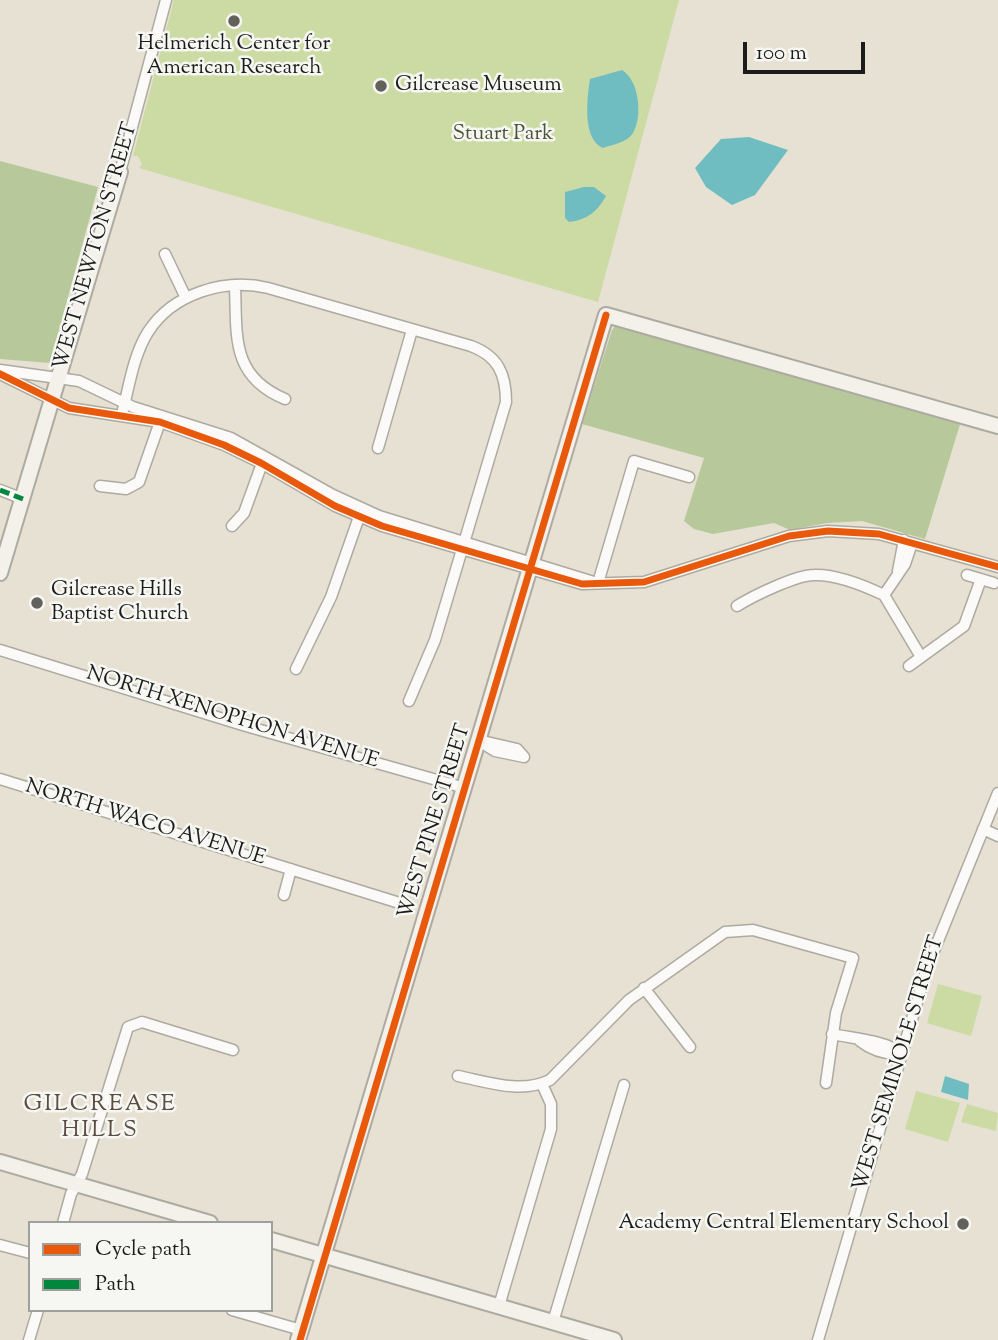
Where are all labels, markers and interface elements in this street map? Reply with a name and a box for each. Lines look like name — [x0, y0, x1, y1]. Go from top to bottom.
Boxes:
marker: Helmerich Center for American Research — [226, 13, 242, 29]
scale bar — [746, 28, 869, 72]
place label: Helmerich Center for American Research — [138, 32, 330, 82]
text: 100 m — [756, 39, 807, 69]
place label: Gilcrease Museum — [395, 73, 562, 99]
marker: Gilcrease Museum — [373, 78, 389, 94]
street label: WEST NEWTON STREET — [50, 120, 144, 374]
park label: Stuart Park — [453, 122, 553, 148]
place label: Gilcrease Hills Baptist Church — [51, 578, 189, 628]
marker: Gilcrease Hills Baptist Church — [29, 595, 45, 611]
street label: NORTH XENOPHON AVENUE — [83, 662, 381, 776]
street label: WEST PINE STREET — [394, 721, 478, 923]
street label: NORTH WACO AVENUE — [22, 775, 268, 873]
street label: WEST SEMINOLE STREET — [849, 933, 951, 1195]
district label: GILCREASE HILLS — [25, 1092, 175, 1146]
place label: Academy Central Elementary School — [618, 1211, 949, 1237]
marker: Academy Central Elementary School — [955, 1216, 971, 1232]
legend — [28, 1221, 273, 1312]
text: Cycle path — [95, 1235, 192, 1265]
text: Path — [95, 1270, 136, 1300]

